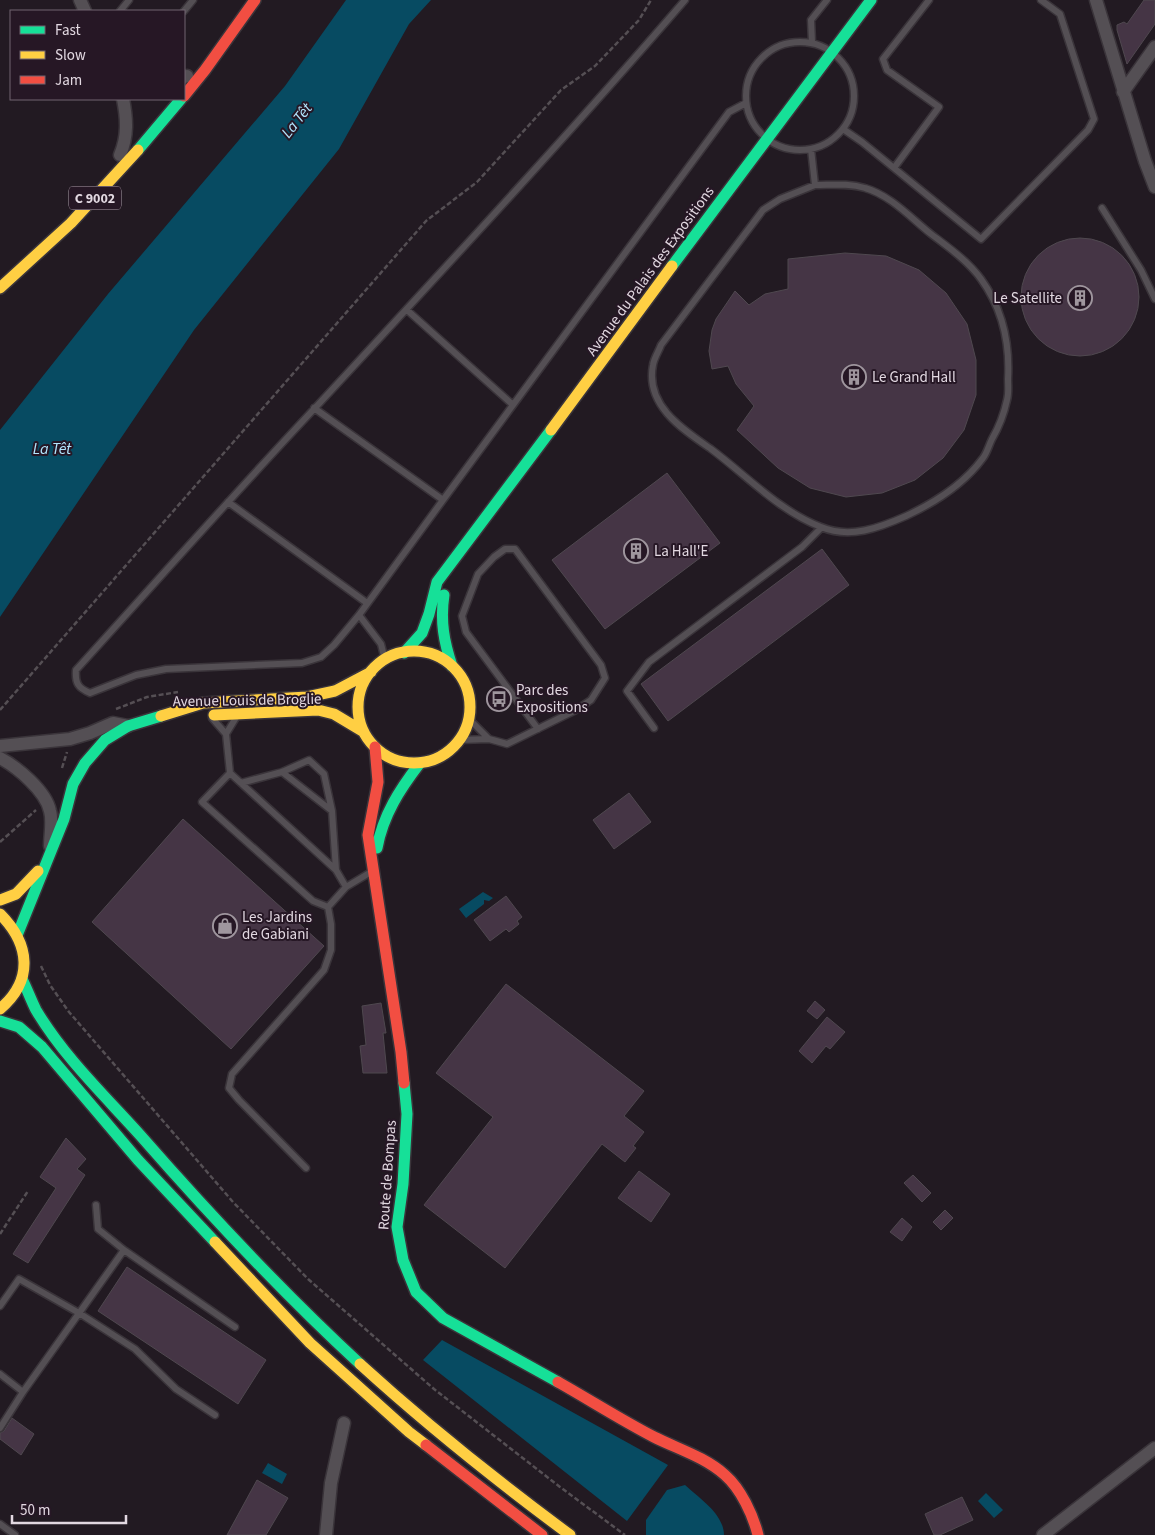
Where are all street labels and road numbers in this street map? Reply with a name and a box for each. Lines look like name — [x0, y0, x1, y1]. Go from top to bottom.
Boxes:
street label: Avenue du Palais des Expositions — [582, 182, 719, 361]
road number: C 9002 — [69, 187, 121, 210]
street label: Avenue Louis de Broglie — [172, 689, 322, 712]
street label: Route de Bompas — [373, 1119, 402, 1231]

